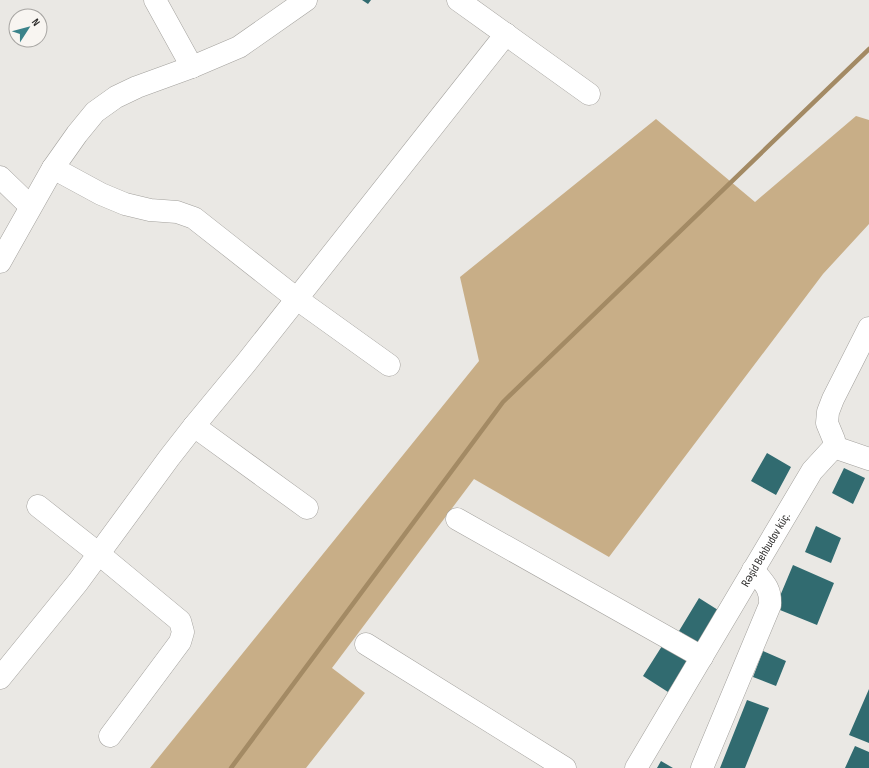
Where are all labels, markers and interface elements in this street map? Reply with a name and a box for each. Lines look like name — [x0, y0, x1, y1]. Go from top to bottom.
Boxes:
north arrow — [8, 8, 48, 48]
text: N — [29, 16, 43, 29]
street label: Rəşid Behbudov küç. — [738, 510, 794, 590]

